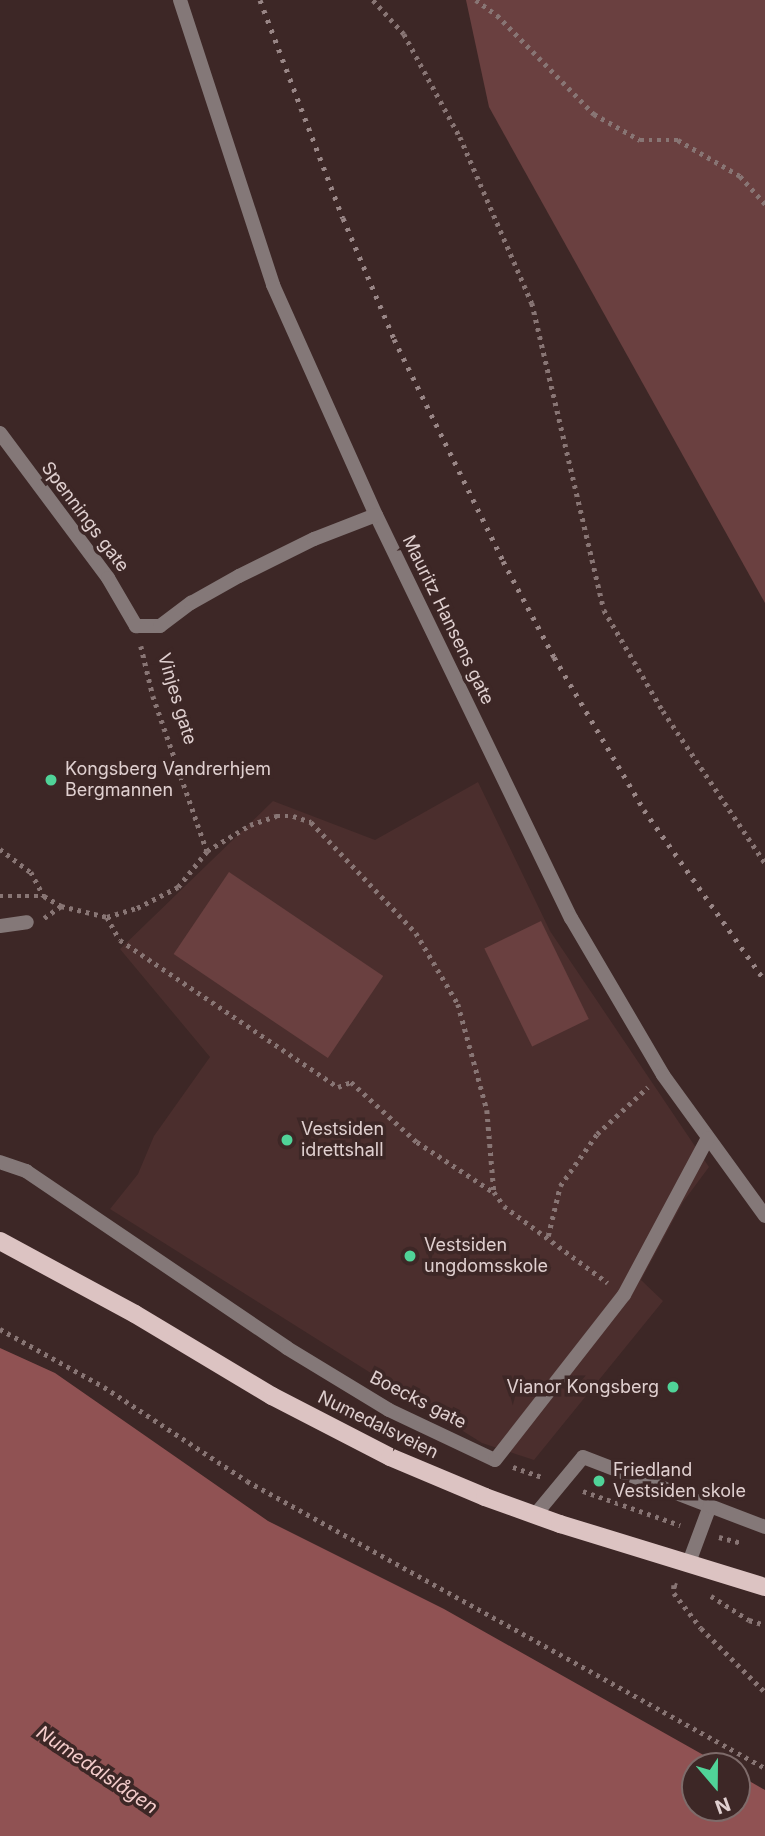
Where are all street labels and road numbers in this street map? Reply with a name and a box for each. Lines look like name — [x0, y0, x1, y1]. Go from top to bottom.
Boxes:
street label: Spennings gate — [37, 458, 133, 576]
street label: Mauritz Hansens gate — [398, 532, 498, 708]
street label: Vinjes gate — [153, 651, 201, 747]
street label: Boecks gate — [366, 1367, 470, 1433]
street label: Numedalsveien — [314, 1387, 442, 1463]

